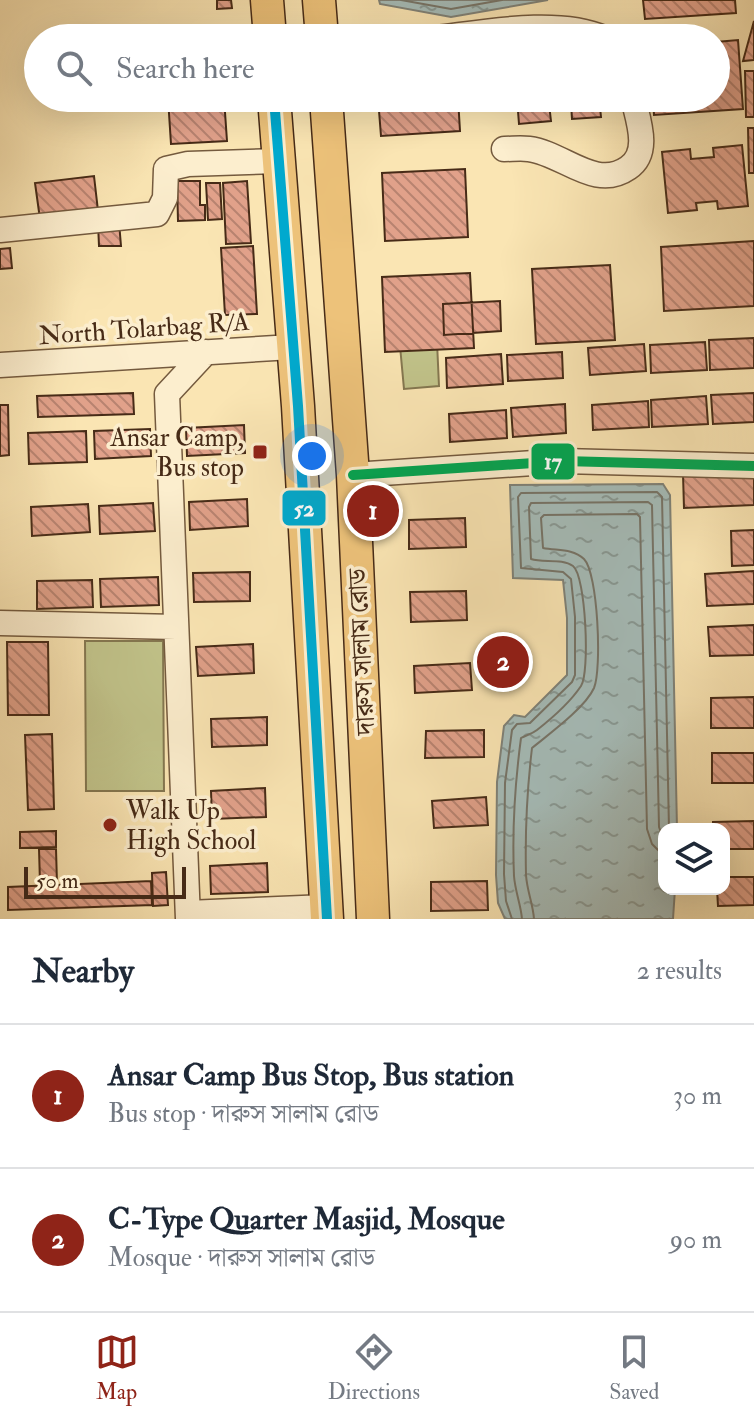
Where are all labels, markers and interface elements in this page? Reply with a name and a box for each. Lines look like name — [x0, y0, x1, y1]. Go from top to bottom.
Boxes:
search box — [24, 24, 730, 112]
icon: search — [52, 46, 96, 90]
text: Search here — [116, 50, 255, 87]
street label: North Tolarbag R/A — [38, 306, 251, 352]
place label: Ansar Camp, Bus stop — [109, 422, 244, 485]
your location — [292, 436, 332, 476]
line badge: 17 — [530, 442, 576, 481]
marker: Ansar Camp, Bus stop — [251, 443, 269, 461]
text: 17 — [544, 448, 563, 476]
pin: 1 — [347, 481, 399, 541]
line badge: 52 — [281, 489, 327, 527]
text: 52 — [294, 495, 314, 523]
street label: দারুস সালাম রোড — [342, 567, 382, 737]
pin: 2 — [477, 632, 529, 692]
place label: Walk Up High School — [125, 795, 257, 857]
marker: Walk Up High School — [101, 816, 119, 834]
map controls — [658, 823, 730, 895]
button: layers — [658, 823, 730, 895]
scale bar — [24, 863, 186, 899]
text: 50 m — [36, 867, 78, 895]
text: Nearby — [32, 950, 134, 993]
text: 2 results — [637, 955, 722, 987]
text: Ansar Camp Bus Stop, Bus station — [108, 1057, 514, 1094]
text: 1 — [53, 1080, 63, 1112]
text: 30 m — [673, 1080, 722, 1112]
text: Bus stop · দারুস সালাম রোড — [108, 1098, 379, 1130]
text: C-Type Quarter Masjid, Mosque — [108, 1201, 505, 1238]
text: 2 — [51, 1224, 65, 1256]
text: 90 m — [670, 1224, 722, 1256]
text: Mosque · দারুস সালাম রোড — [108, 1242, 375, 1274]
tab: Map — [95, 1330, 139, 1406]
tab: Directions — [328, 1330, 420, 1406]
tab: Saved — [609, 1330, 659, 1406]

